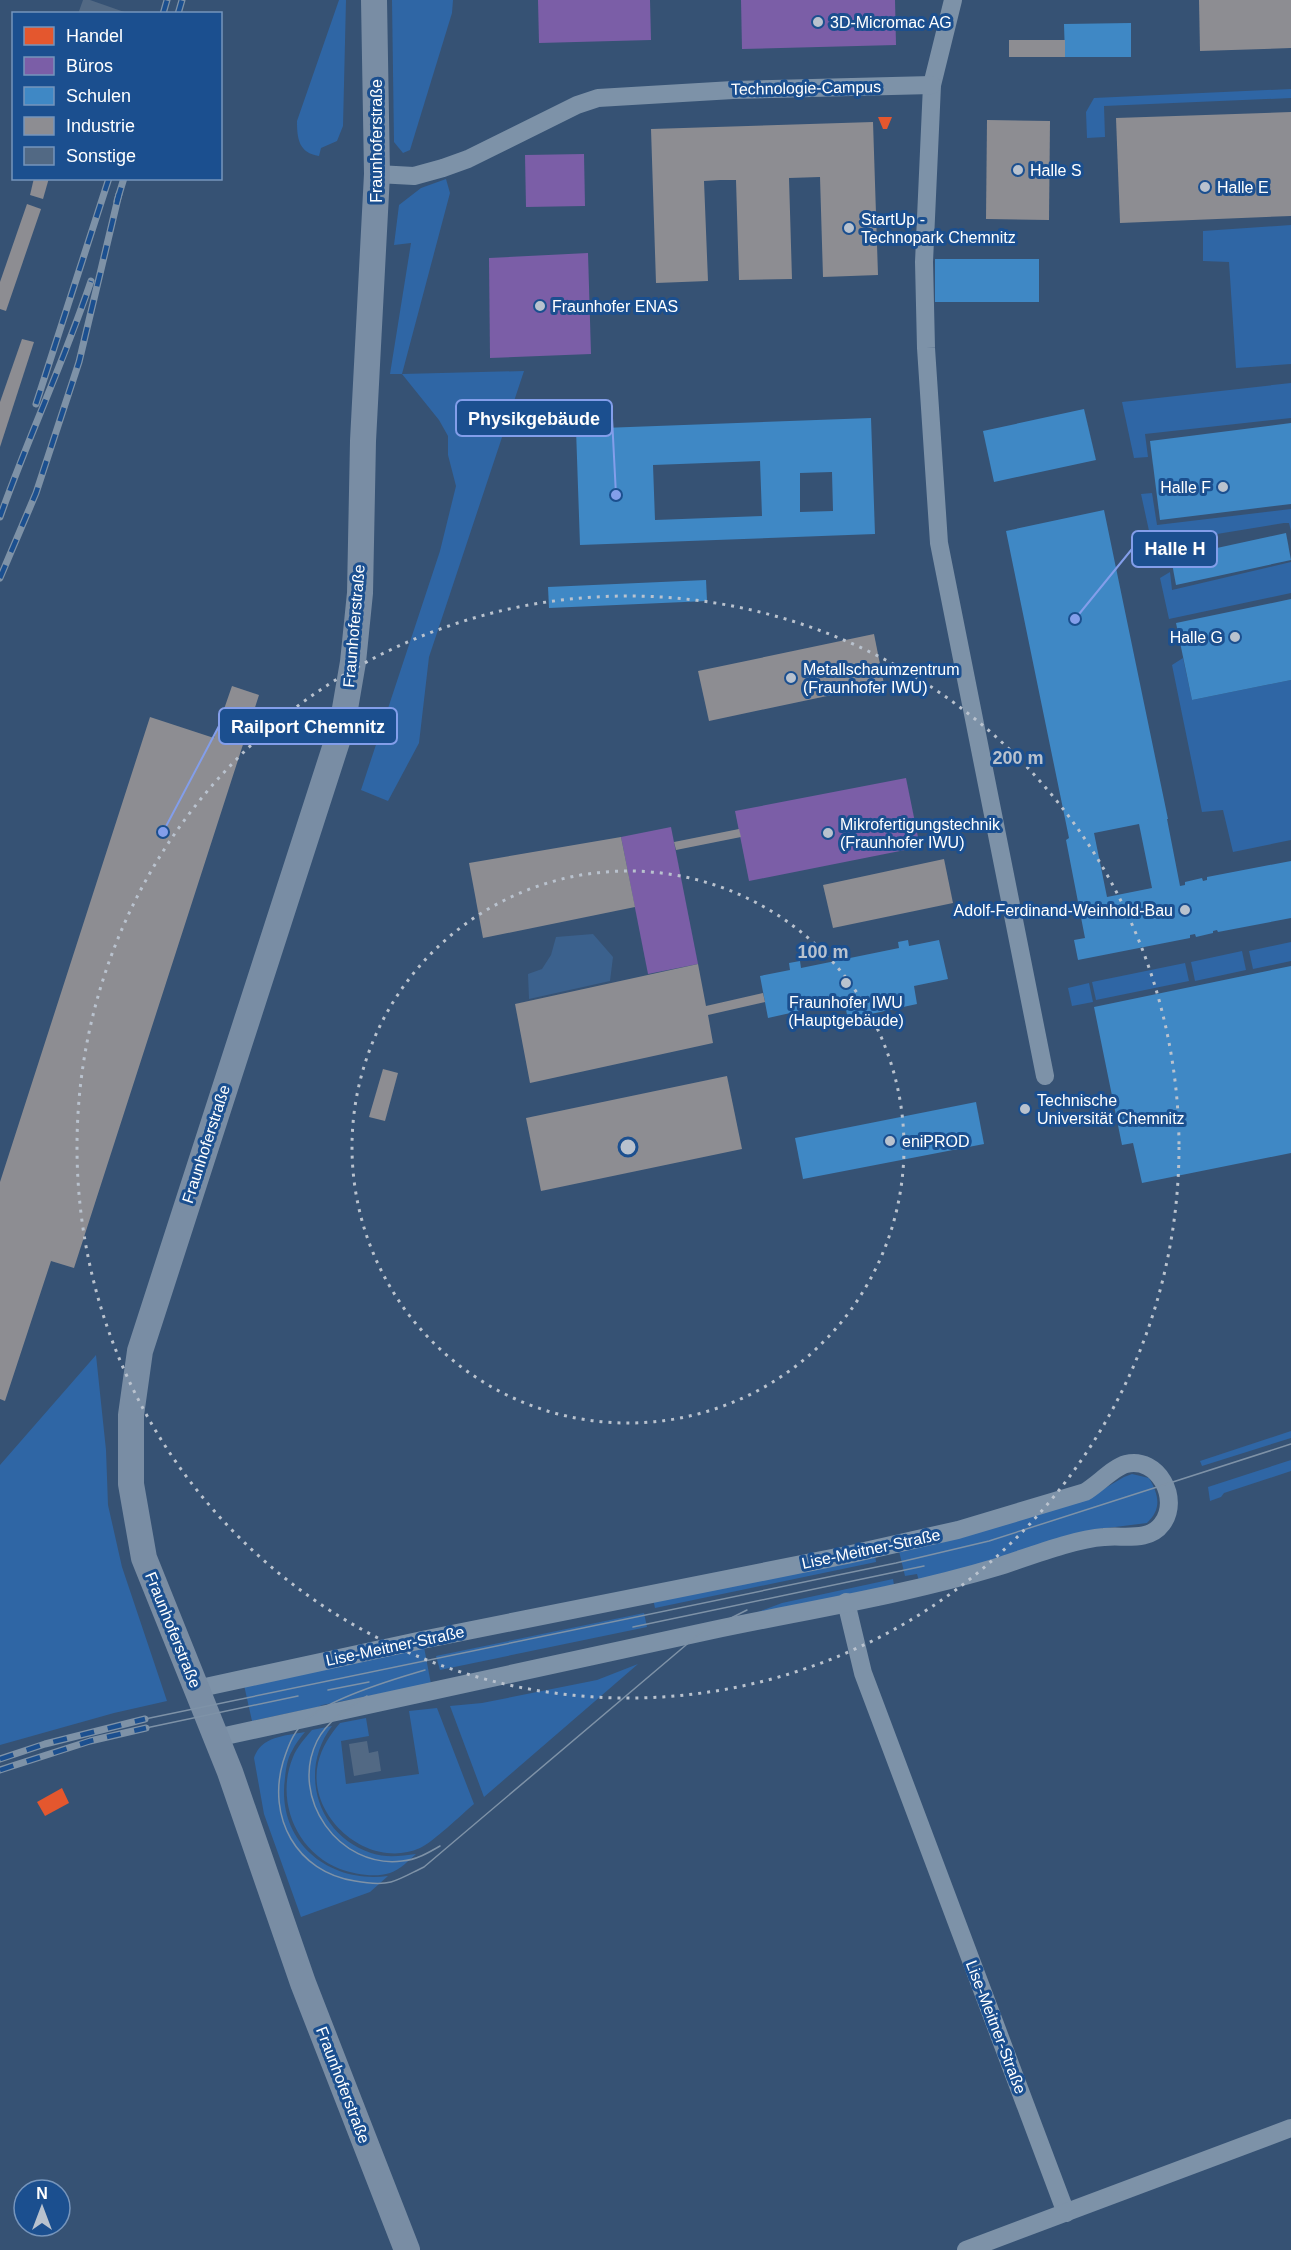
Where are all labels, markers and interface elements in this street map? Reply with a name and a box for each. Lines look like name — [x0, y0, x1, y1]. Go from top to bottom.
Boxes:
legend — [12, 12, 222, 180]
place label: 3D-Micromac AG — [830, 14, 952, 31]
marker: 3D-Micromac AG — [811, 15, 825, 29]
text: Handel — [66, 26, 123, 46]
text: Büros — [66, 56, 113, 76]
street label: Technologie-Campus — [731, 78, 881, 98]
street label: Fraunhoferstraße — [368, 79, 385, 203]
text: Schulen — [66, 86, 131, 106]
text: Industrie — [66, 116, 135, 136]
text: Sonstige — [66, 146, 136, 166]
place label: Halle S — [1030, 162, 1082, 179]
marker: Halle S — [1011, 163, 1025, 177]
place label: Halle E — [1217, 179, 1269, 196]
marker: Halle E — [1198, 180, 1212, 194]
place label: StartUp - Technopark Chemnitz — [861, 211, 1016, 246]
marker: StartUp - Technopark Chemnitz — [842, 221, 856, 235]
place label: Fraunhofer ENAS — [552, 298, 678, 315]
marker: Fraunhofer ENAS — [533, 299, 547, 313]
callout: Physikgebäude — [456, 400, 612, 436]
text: Physikgebäude — [468, 409, 600, 429]
place label: Halle F — [1160, 479, 1211, 496]
marker: Halle F — [1216, 480, 1230, 494]
callout: Halle H — [1132, 531, 1217, 567]
text: Halle H — [1144, 539, 1206, 559]
street label: Fraunhoferstraße — [340, 564, 368, 688]
place label: Halle G — [1170, 629, 1223, 646]
marker: Halle G — [1228, 630, 1242, 644]
place label: Metallschaumzentrum (Fraunhofer IWU) — [803, 661, 960, 696]
marker: Metallschaumzentrum (Fraunhofer IWU) — [784, 671, 798, 685]
callout: Railport Chemnitz — [219, 708, 397, 744]
text: Railport Chemnitz — [231, 717, 385, 737]
text: 200 m — [992, 748, 1044, 768]
place label: Mikrofertigungstechnik (Fraunhofer IWU) — [840, 816, 1001, 851]
marker: Mikrofertigungstechnik (Fraunhofer IWU) — [821, 826, 835, 840]
place label: Adolf-Ferdinand-Weinhold-Bau — [954, 902, 1173, 919]
marker: Adolf-Ferdinand-Weinhold-Bau — [1178, 903, 1192, 917]
text: 100 m — [797, 942, 849, 962]
marker: Fraunhofer IWU (Hauptgebäude) — [839, 976, 853, 990]
place label: Fraunhofer IWU (Hauptgebäude) — [788, 994, 904, 1029]
street label: Fraunhoferstraße — [179, 1082, 233, 1205]
place label: Technische Universität Chemnitz — [1037, 1092, 1185, 1127]
marker: Technische Universität Chemnitz — [1018, 1102, 1032, 1116]
place label: eniPROD — [902, 1133, 970, 1150]
marker: eniPROD — [883, 1134, 897, 1148]
centre of rings — [618, 1137, 638, 1157]
street label: Lise-Meitner-Straße — [800, 1526, 942, 1572]
street label: Fraunhoferstraße — [142, 1570, 204, 1691]
street label: Lise-Meitner-Straße — [324, 1623, 466, 1669]
street label: Lise-Meitner-Straße — [963, 1958, 1029, 2096]
street label: Fraunhoferstraße — [313, 2024, 373, 2146]
north arrow — [12, 2178, 72, 2238]
text: N — [36, 2185, 48, 2202]

